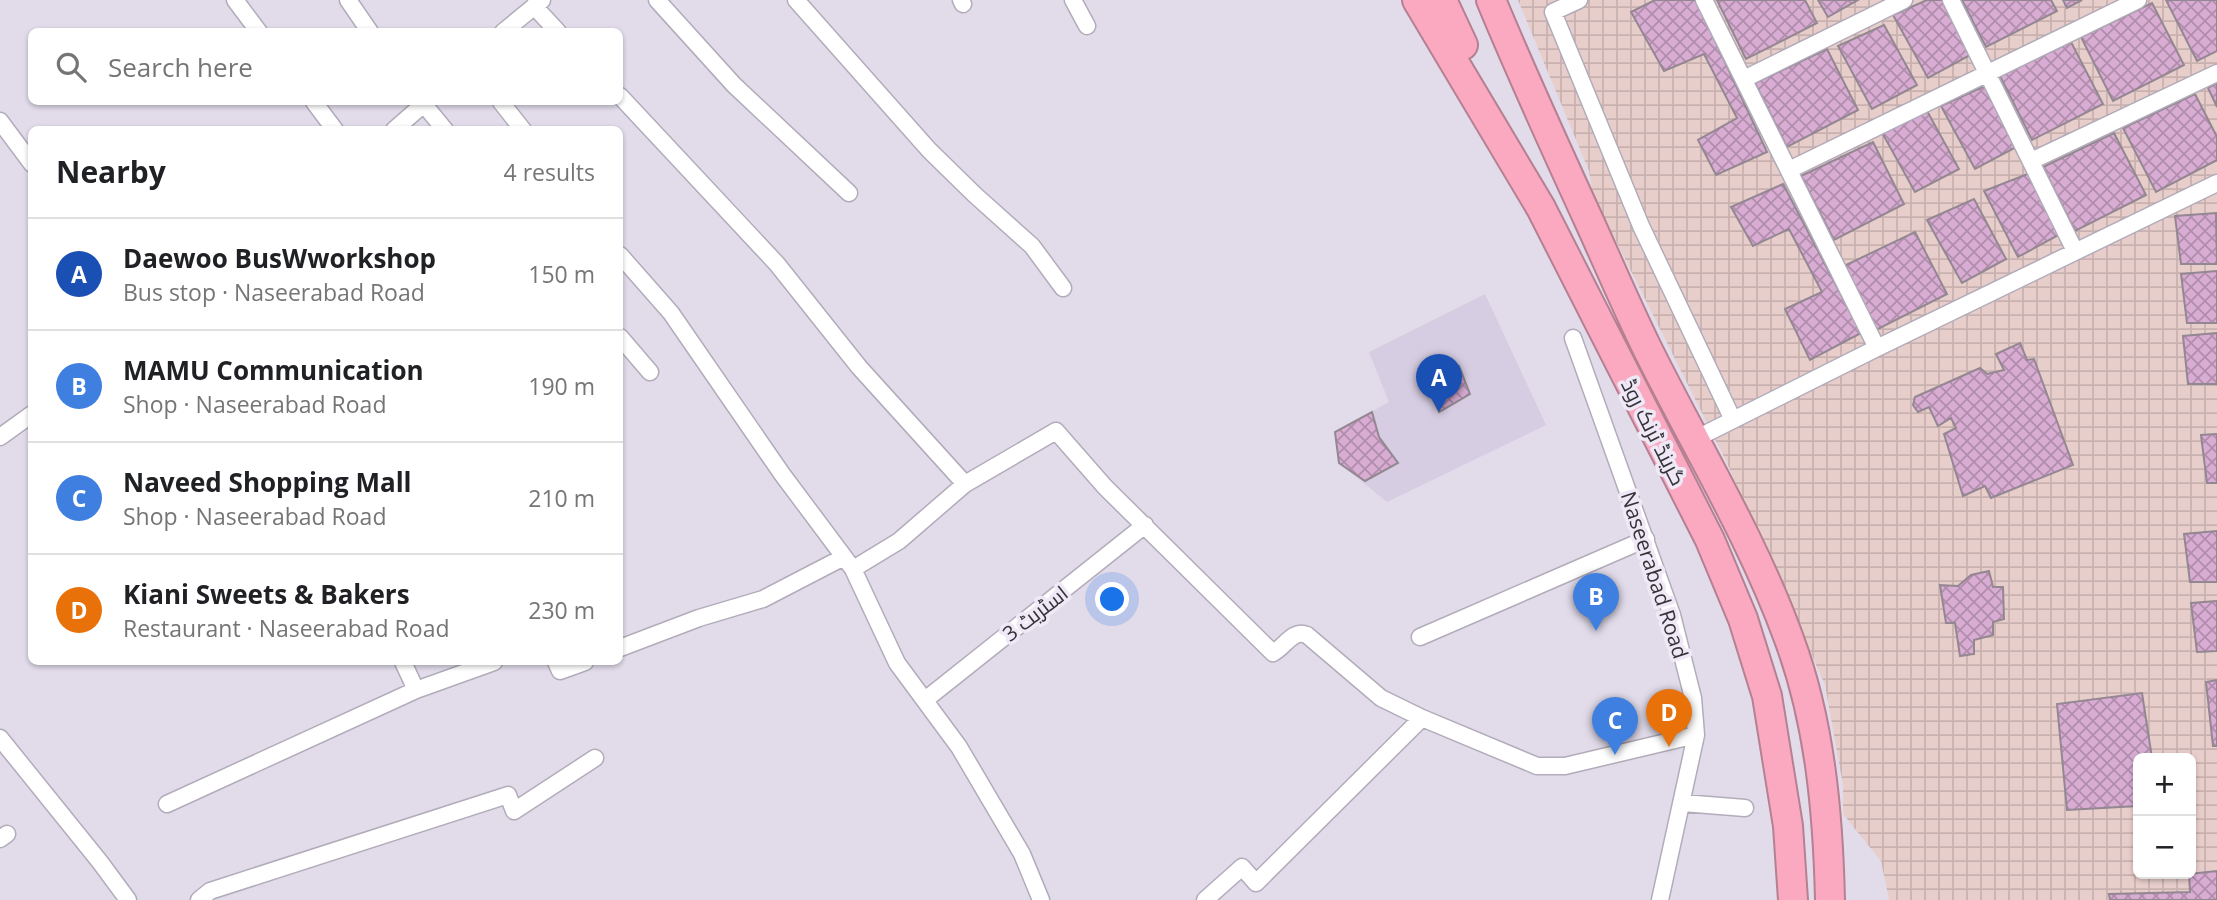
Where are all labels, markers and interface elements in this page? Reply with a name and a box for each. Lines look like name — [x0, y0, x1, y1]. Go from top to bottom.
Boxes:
search box — [28, 28, 623, 105]
icon: search — [52, 48, 90, 86]
text: Search here — [108, 49, 253, 85]
text: Nearby — [56, 151, 166, 192]
text: 4 results — [504, 156, 595, 188]
text: Daewoo BusWworkshop — [123, 240, 436, 276]
text: A — [71, 258, 87, 290]
text: 150 m — [528, 258, 595, 290]
text: Bus stop · Naseerabad Road — [123, 276, 425, 308]
text: MAMU Communication — [123, 352, 424, 388]
pin: A — [1416, 354, 1462, 412]
text: B — [71, 370, 87, 402]
text: 190 m — [528, 370, 595, 402]
street label: گرینڈ ٹرنک روڈ — [1615, 374, 1693, 490]
text: Shop · Naseerabad Road — [123, 388, 386, 420]
text: Naveed Shopping Mall — [123, 464, 412, 500]
text: C — [72, 482, 86, 514]
text: 210 m — [528, 482, 595, 514]
street label: Naseerabad Road — [1615, 488, 1695, 662]
text: Shop · Naseerabad Road — [123, 500, 386, 532]
pin: B — [1573, 573, 1619, 631]
text: Kiani Sweets & Bakers — [123, 576, 410, 612]
street label: اسٹریٹ 3 — [997, 579, 1073, 647]
your location — [1095, 582, 1129, 616]
text: D — [70, 594, 88, 626]
text: 230 m — [528, 594, 595, 626]
text: Restaurant · Naseerabad Road — [123, 612, 449, 644]
pin: D — [1646, 689, 1692, 747]
pin: C — [1592, 697, 1638, 755]
map controls — [2133, 753, 2196, 879]
button: + — [2133, 753, 2196, 816]
button: − — [2133, 816, 2196, 879]

